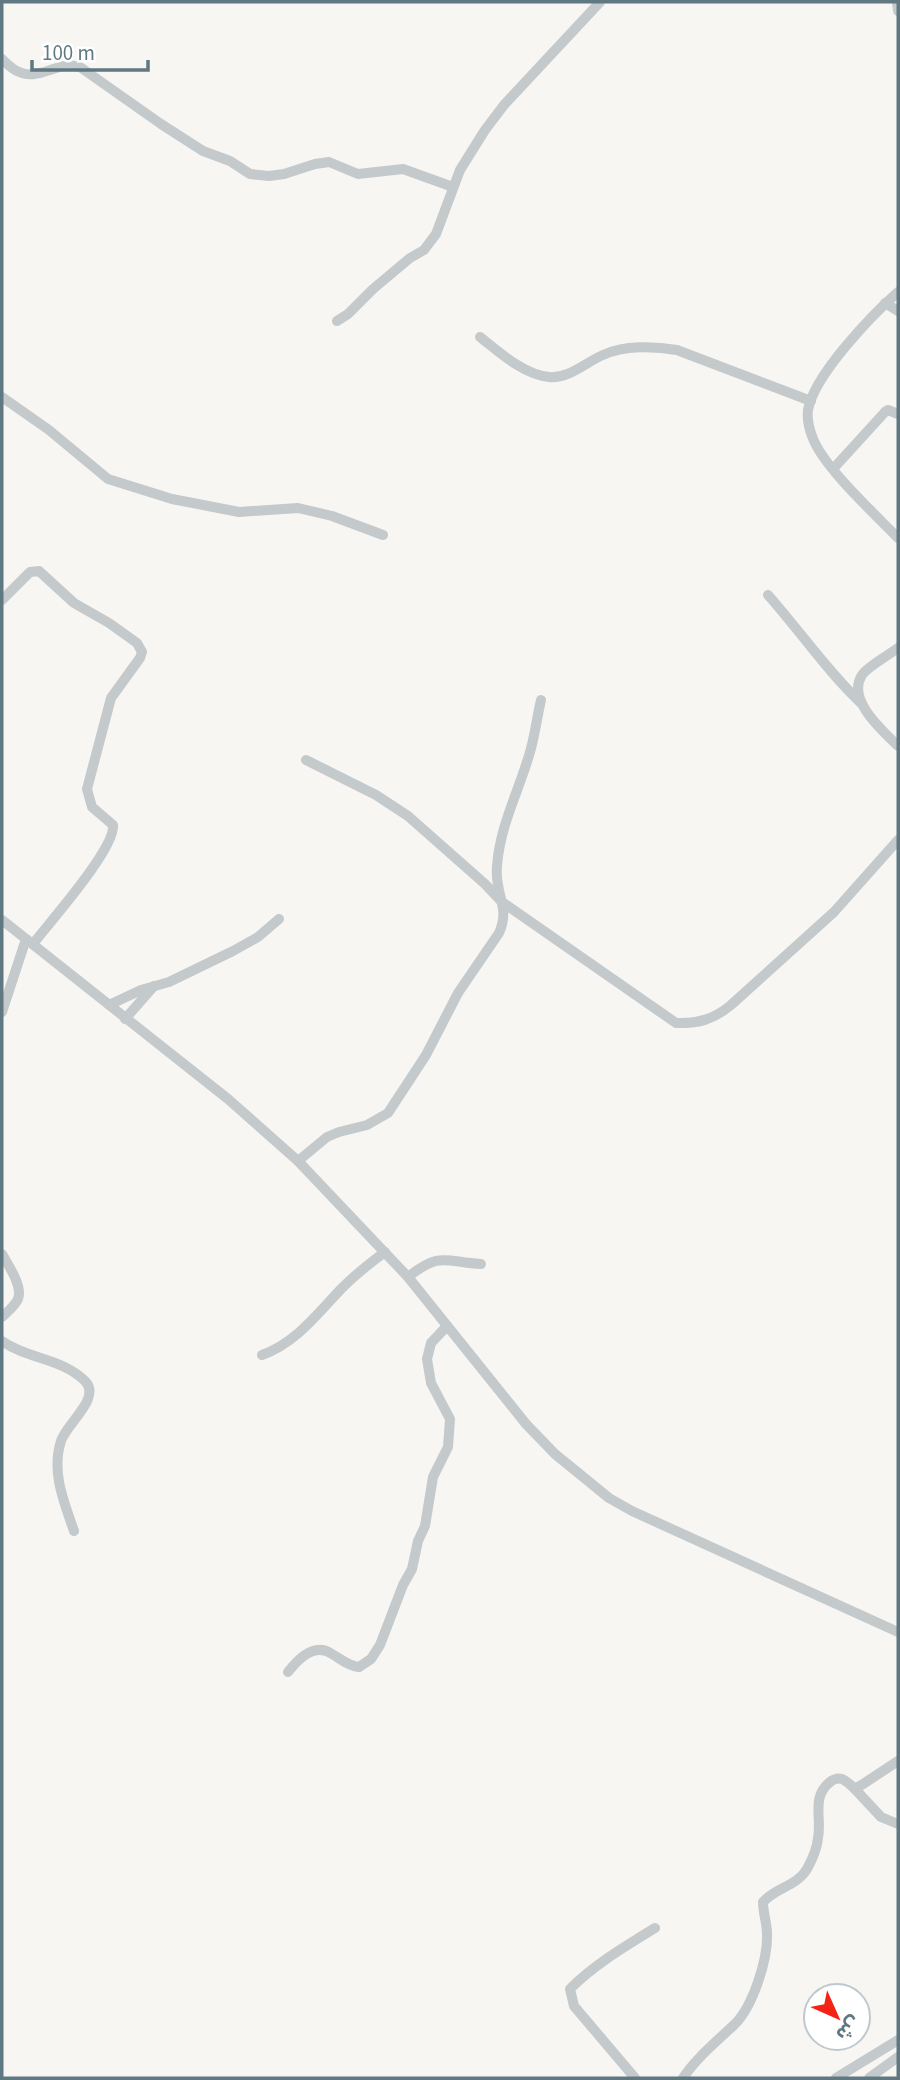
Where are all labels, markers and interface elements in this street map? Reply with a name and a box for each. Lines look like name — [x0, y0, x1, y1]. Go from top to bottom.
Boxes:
scale bar — [32, 28, 147, 72]
text: 100 m — [42, 38, 95, 68]
north arrow — [802, 1982, 872, 2052]
text: ش — [829, 2009, 867, 2047]

